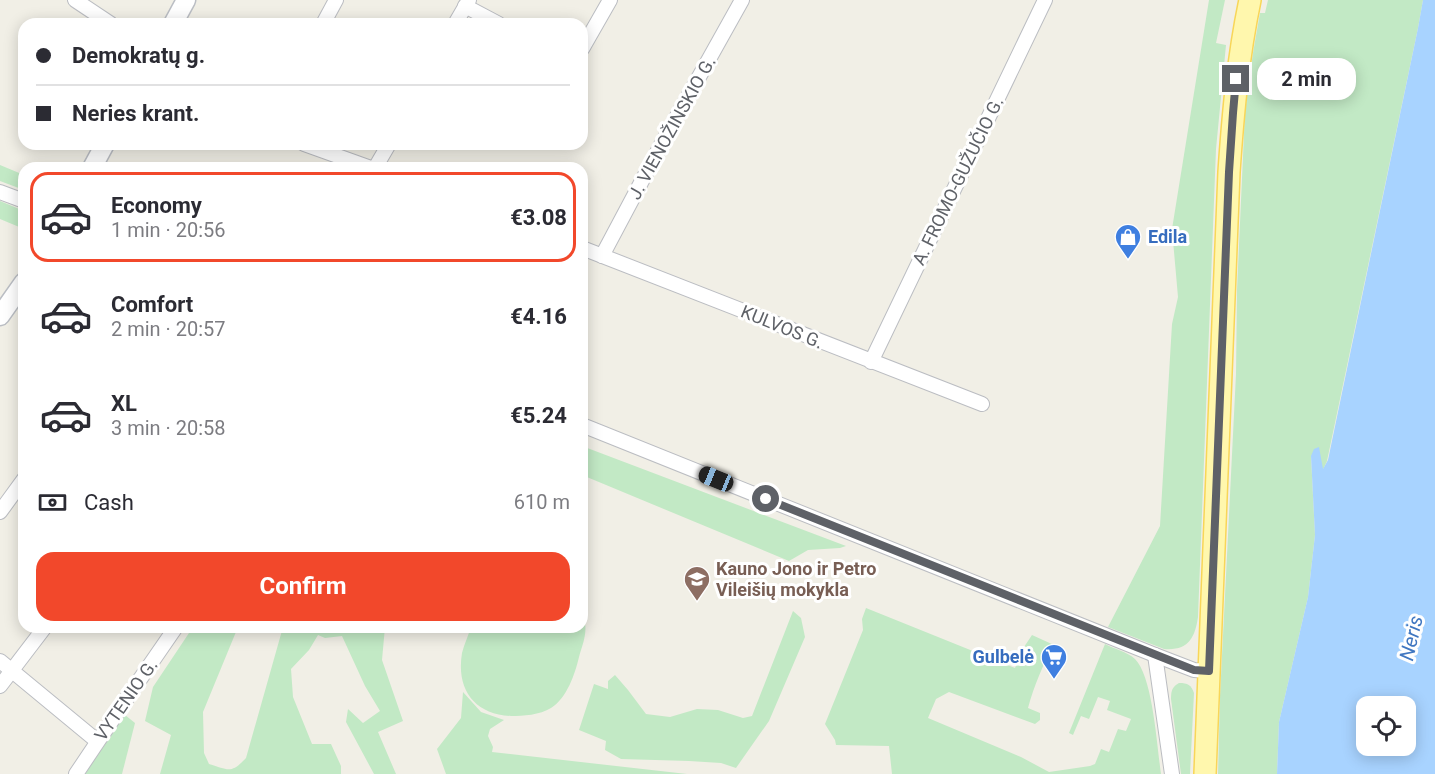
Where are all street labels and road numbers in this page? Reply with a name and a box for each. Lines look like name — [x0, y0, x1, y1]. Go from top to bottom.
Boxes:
street label: J. VIENOŽINSKIO G. — [624, 53, 720, 203]
street label: A. FROMO-GUŽUČIO G. — [908, 93, 1007, 268]
street label: KULVOS G. — [738, 301, 826, 353]
street label: VYTENIO G. — [90, 655, 161, 745]

